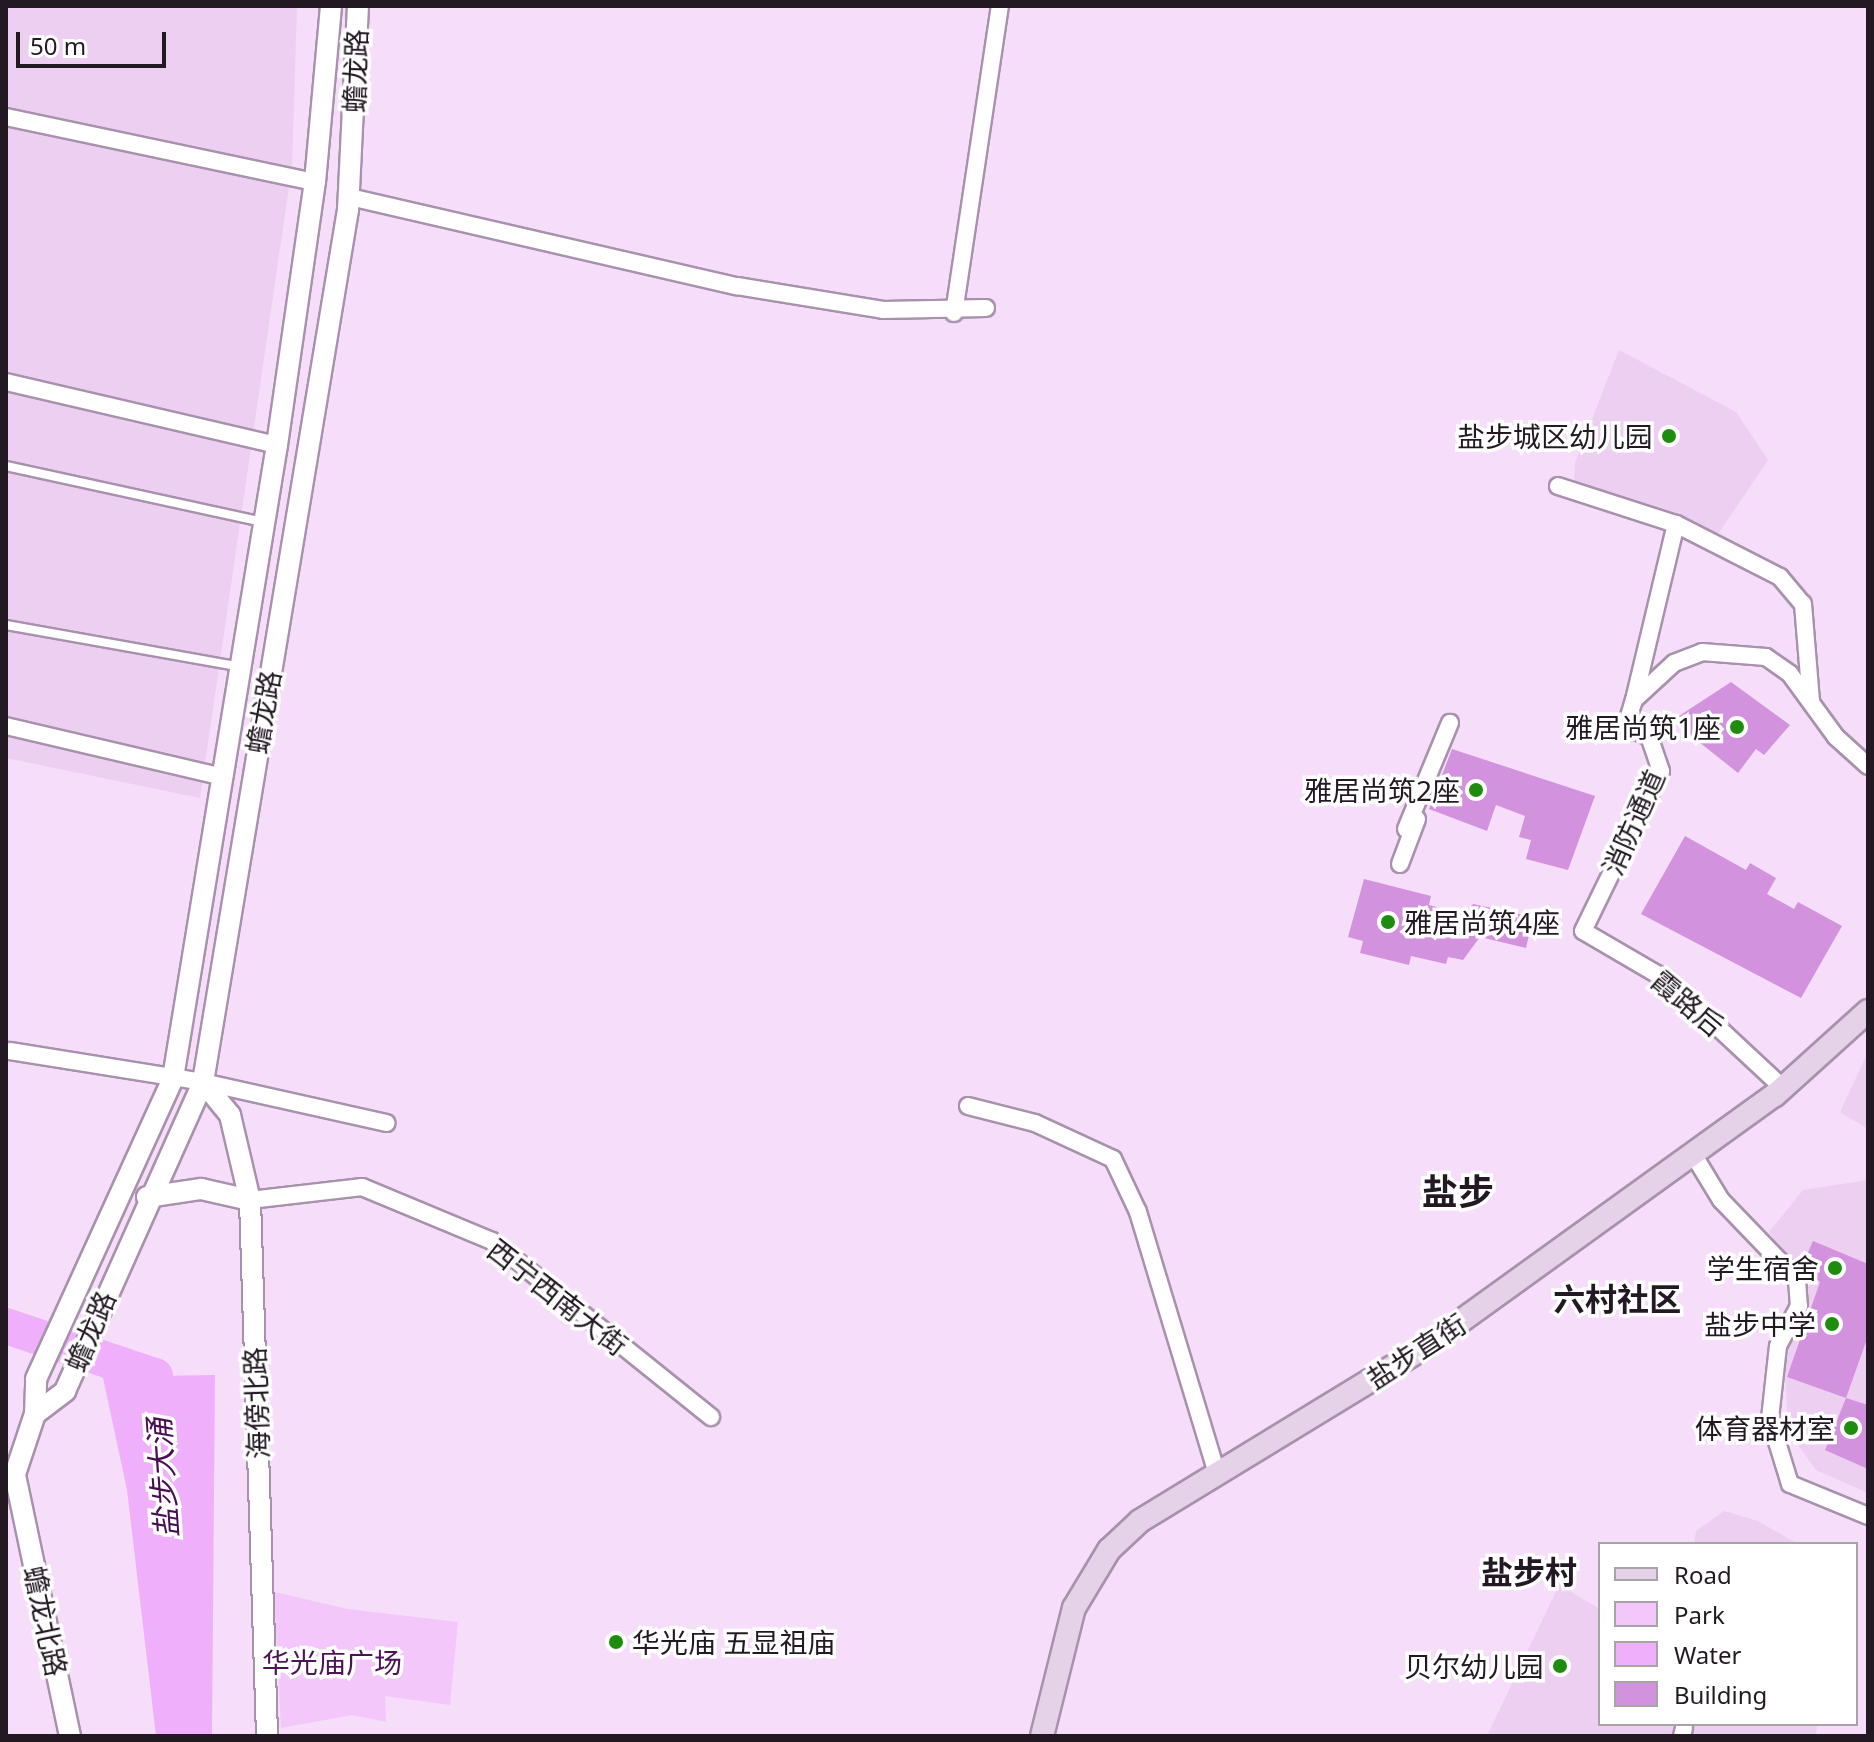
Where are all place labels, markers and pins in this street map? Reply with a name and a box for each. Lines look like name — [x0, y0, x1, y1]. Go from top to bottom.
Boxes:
place label: 盐步城区幼儿园 — [1457, 419, 1653, 453]
marker: 盐步城区幼儿园 — [1660, 427, 1678, 445]
place label: 雅居尚筑1座 — [1565, 710, 1721, 744]
marker: 雅居尚筑1座 — [1728, 718, 1746, 736]
place label: 雅居尚筑2座 — [1304, 773, 1460, 807]
marker: 雅居尚筑2座 — [1467, 781, 1485, 799]
place label: 雅居尚筑4座 — [1404, 905, 1560, 939]
marker: 雅居尚筑4座 — [1379, 913, 1397, 931]
place label: 学生宿舍 — [1707, 1251, 1819, 1285]
marker: 学生宿舍 — [1826, 1259, 1844, 1277]
place label: 盐步中学 — [1704, 1307, 1816, 1341]
marker: 盐步中学 — [1823, 1315, 1841, 1333]
place label: 体育器材室 — [1695, 1411, 1835, 1445]
marker: 体育器材室 — [1842, 1419, 1860, 1437]
place label: 华光庙 五显祖庙 — [632, 1625, 835, 1659]
marker: 华光庙 五显祖庙 — [607, 1633, 625, 1651]
place label: 贝尔幼儿园 — [1404, 1649, 1544, 1683]
marker: 贝尔幼儿园 — [1551, 1657, 1569, 1675]

